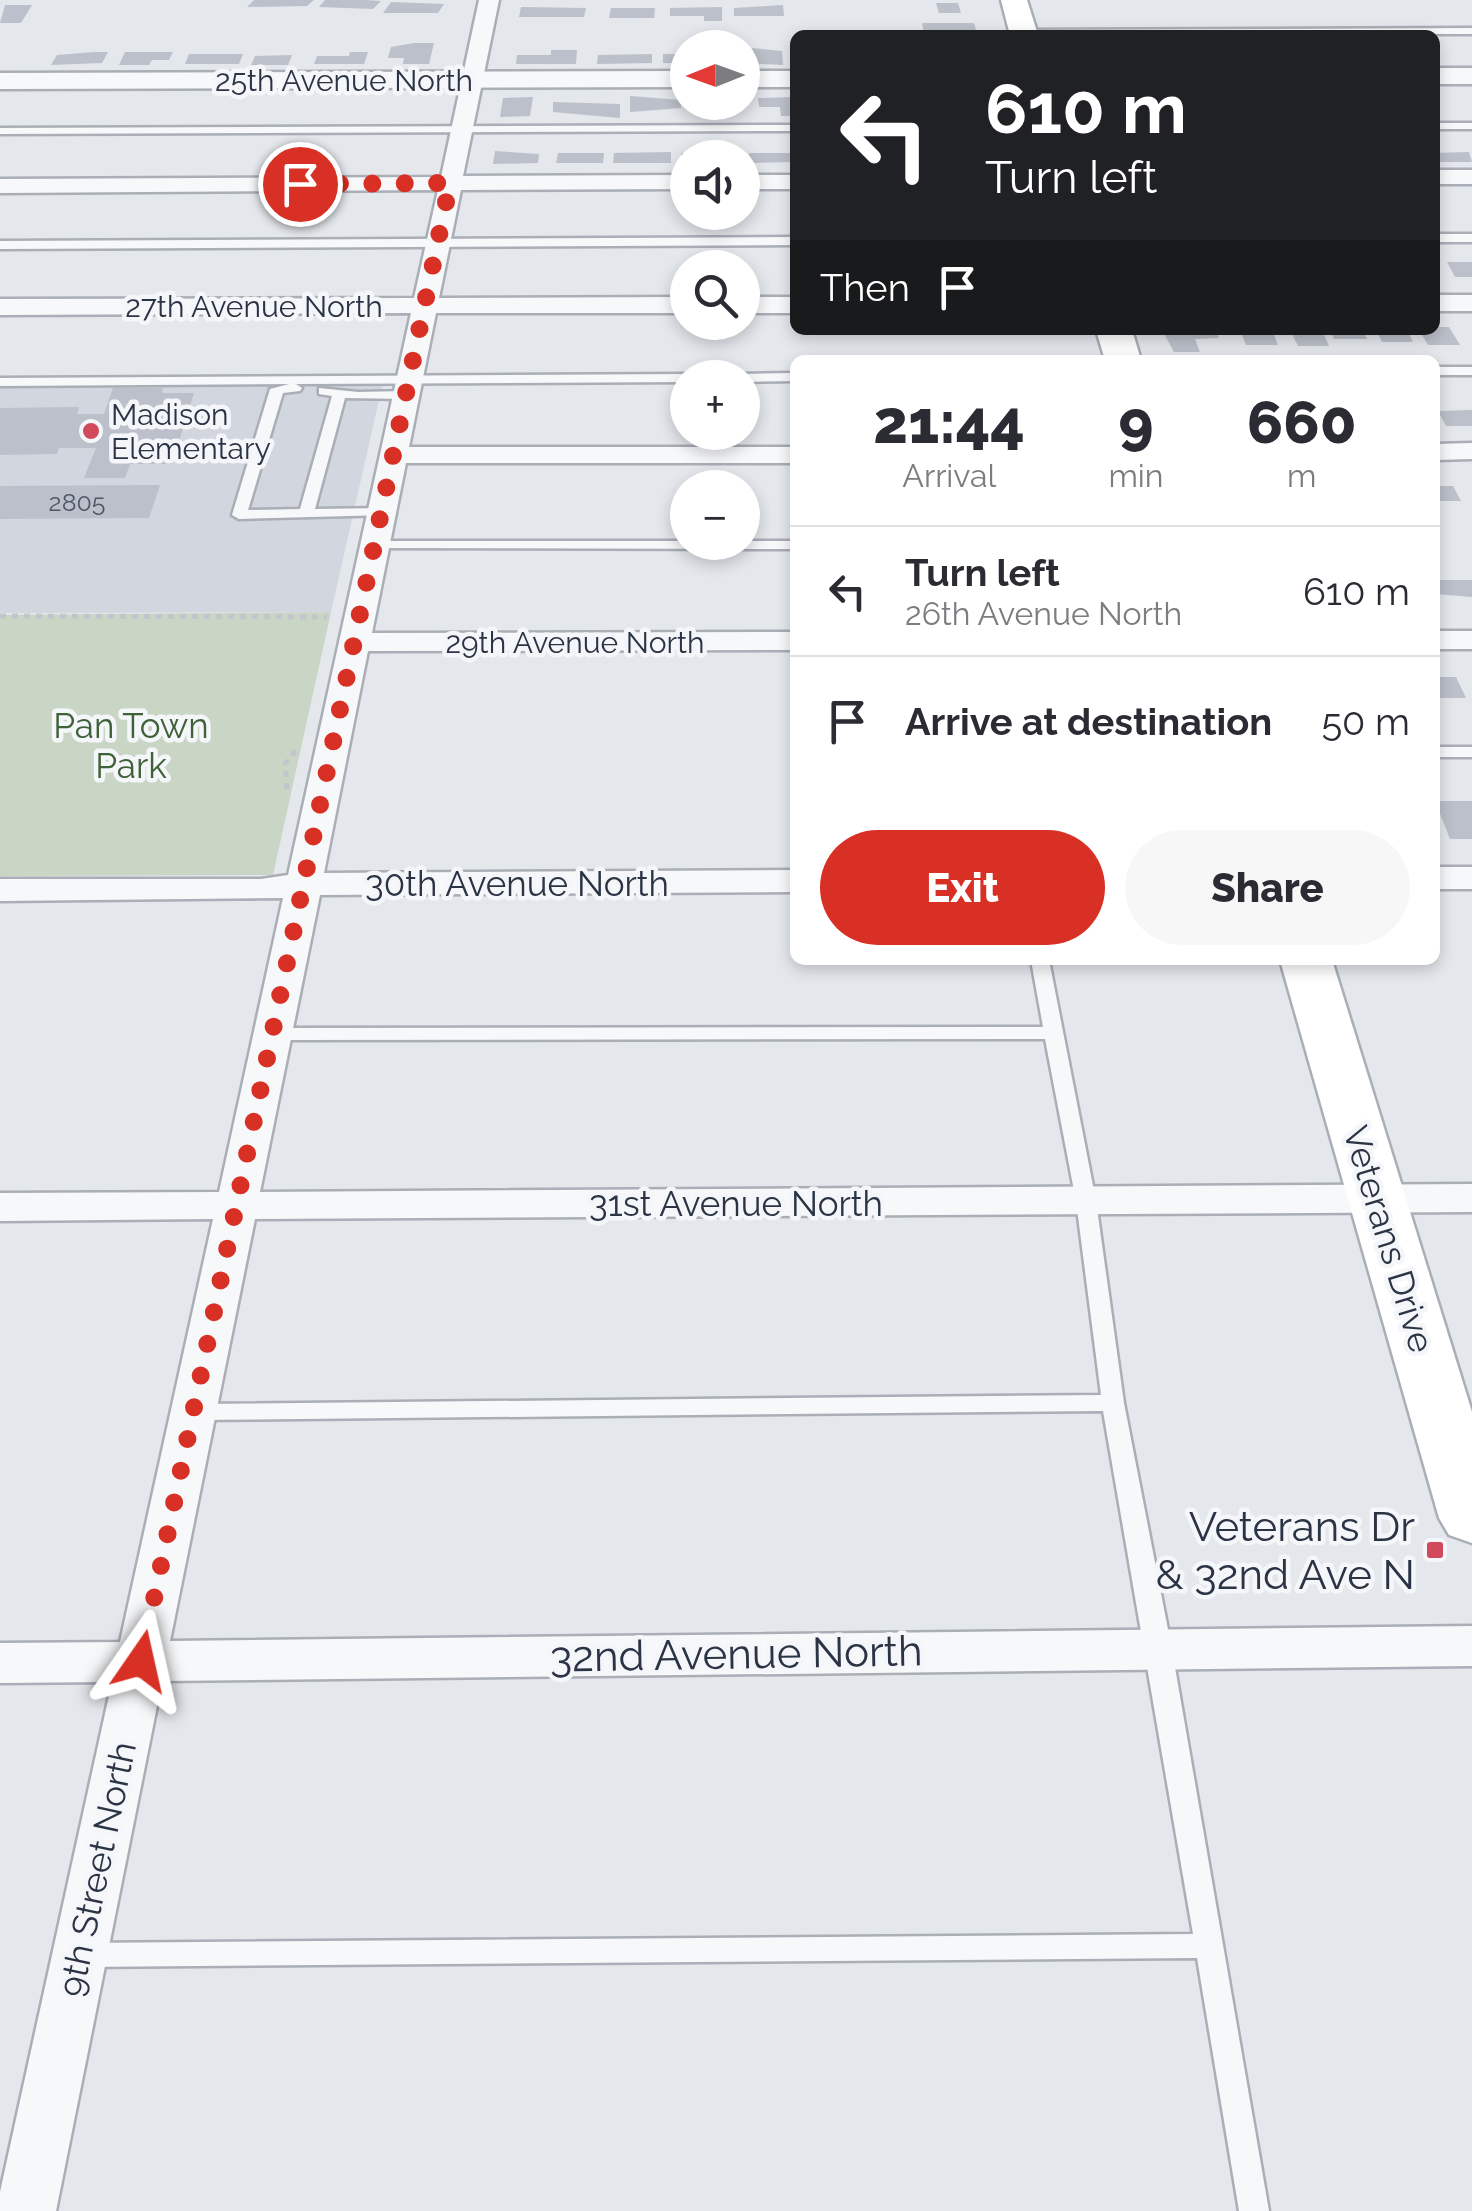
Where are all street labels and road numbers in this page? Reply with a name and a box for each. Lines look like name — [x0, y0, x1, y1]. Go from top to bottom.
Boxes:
street label: 25th Avenue North — [215, 63, 473, 98]
street label: 27th Avenue North — [125, 289, 383, 324]
street label: 29th Avenue North — [445, 625, 705, 660]
street label: 30th Avenue North — [365, 863, 669, 904]
street label: Veterans Drive — [1335, 1121, 1443, 1357]
street label: 31st Avenue North — [589, 1183, 883, 1224]
street label: 32nd Avenue North — [549, 1626, 923, 1682]
street label: 9th Street North — [50, 1738, 144, 2000]

